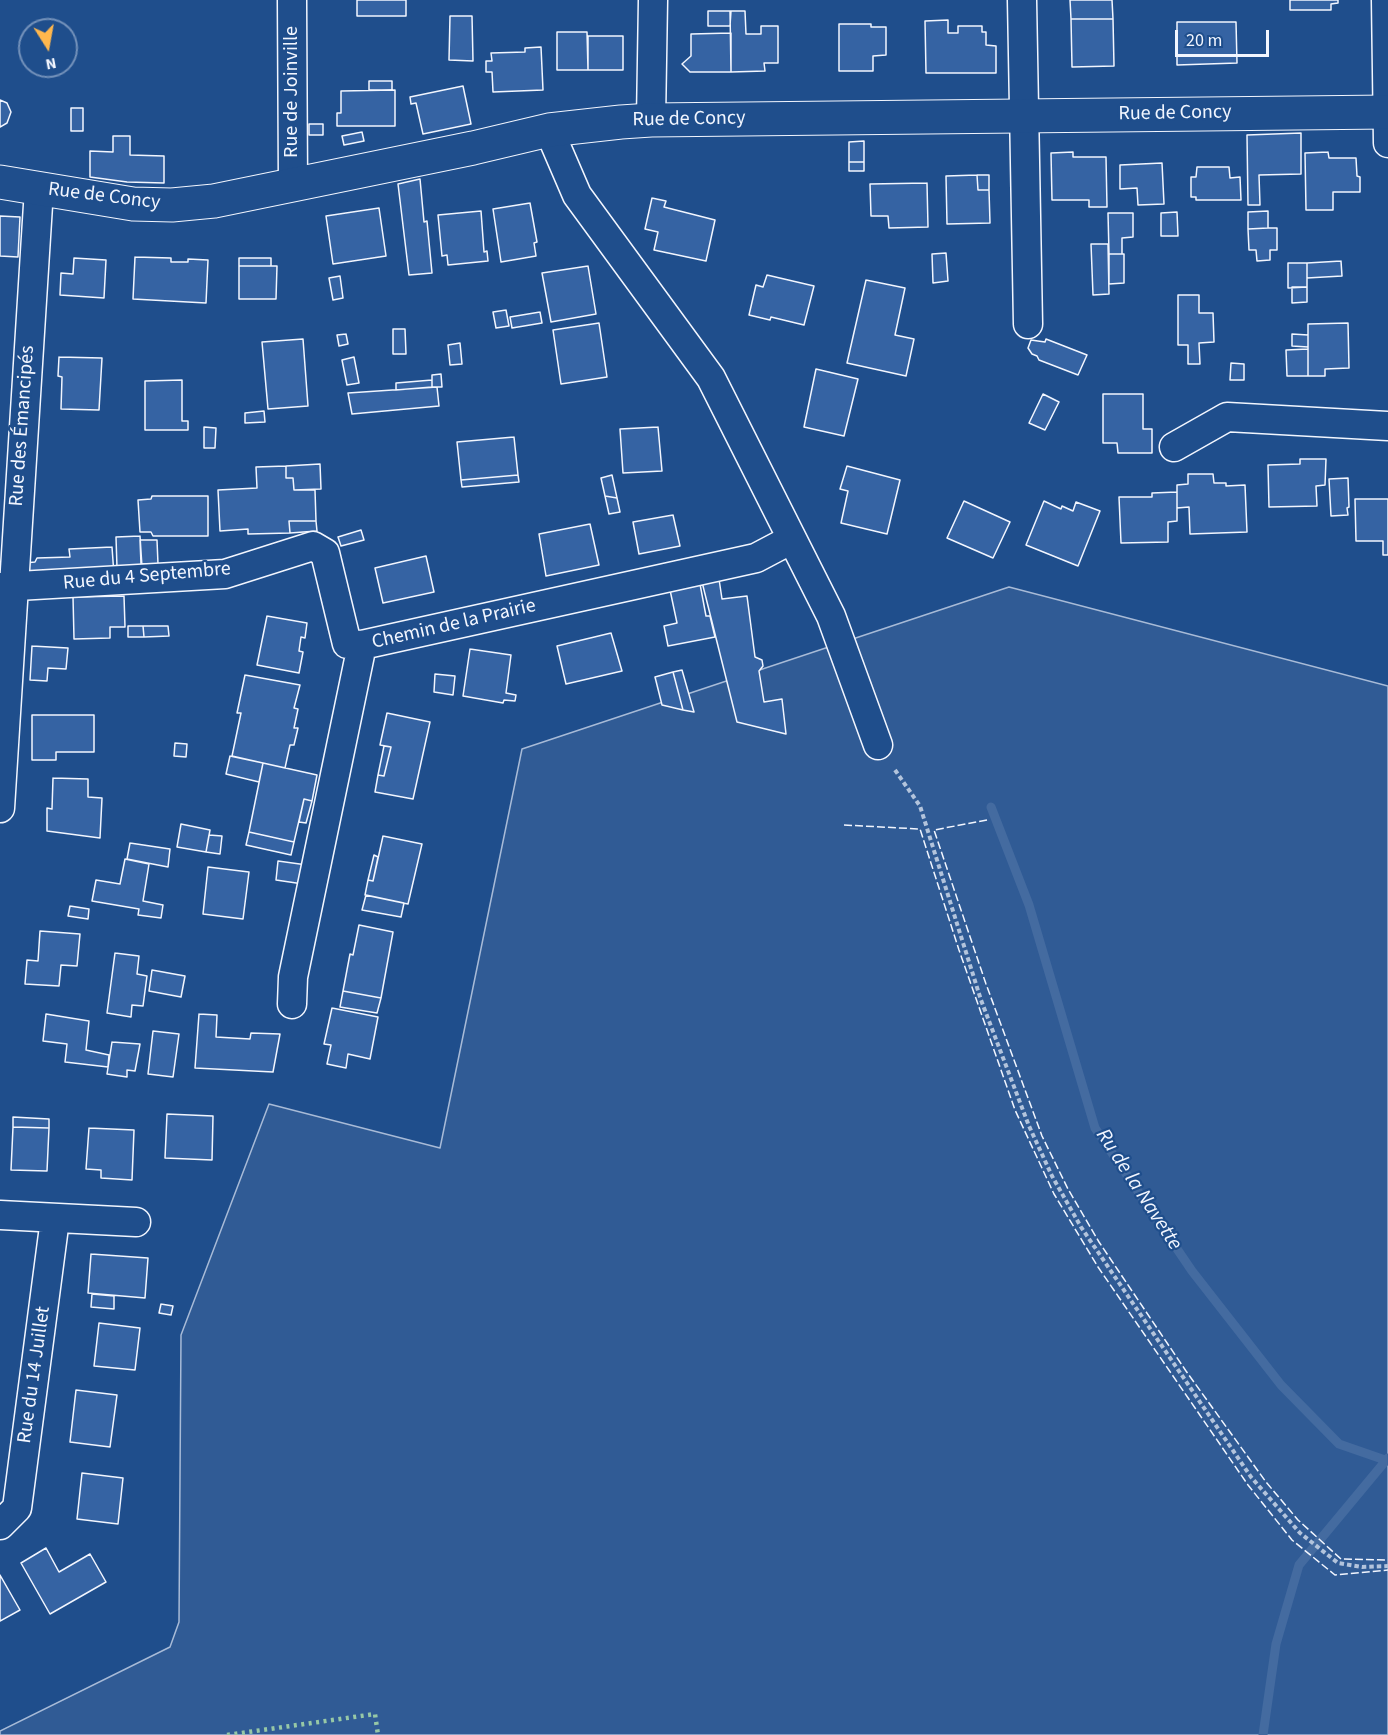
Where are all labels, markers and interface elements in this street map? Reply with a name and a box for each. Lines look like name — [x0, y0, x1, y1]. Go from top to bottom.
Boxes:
north arrow — [18, 18, 78, 78]
scale bar — [1178, 18, 1272, 56]
street label: Rue de Joinville — [281, 26, 305, 158]
text: 20 m — [1186, 28, 1222, 53]
text: N — [44, 52, 58, 76]
street label: Rue de Concy — [1118, 101, 1232, 127]
street label: Rue de Concy — [632, 107, 746, 133]
street label: Rue de Concy — [46, 178, 162, 216]
street label: Rue des Émancipés — [5, 345, 41, 507]
street label: Rue du 4 Septembre — [62, 558, 232, 596]
street label: Chemin de la Prairie — [370, 594, 538, 656]
water label: Ru de la Navette — [1089, 1125, 1187, 1255]
street label: Rue du 14 Juillet — [14, 1305, 56, 1445]

